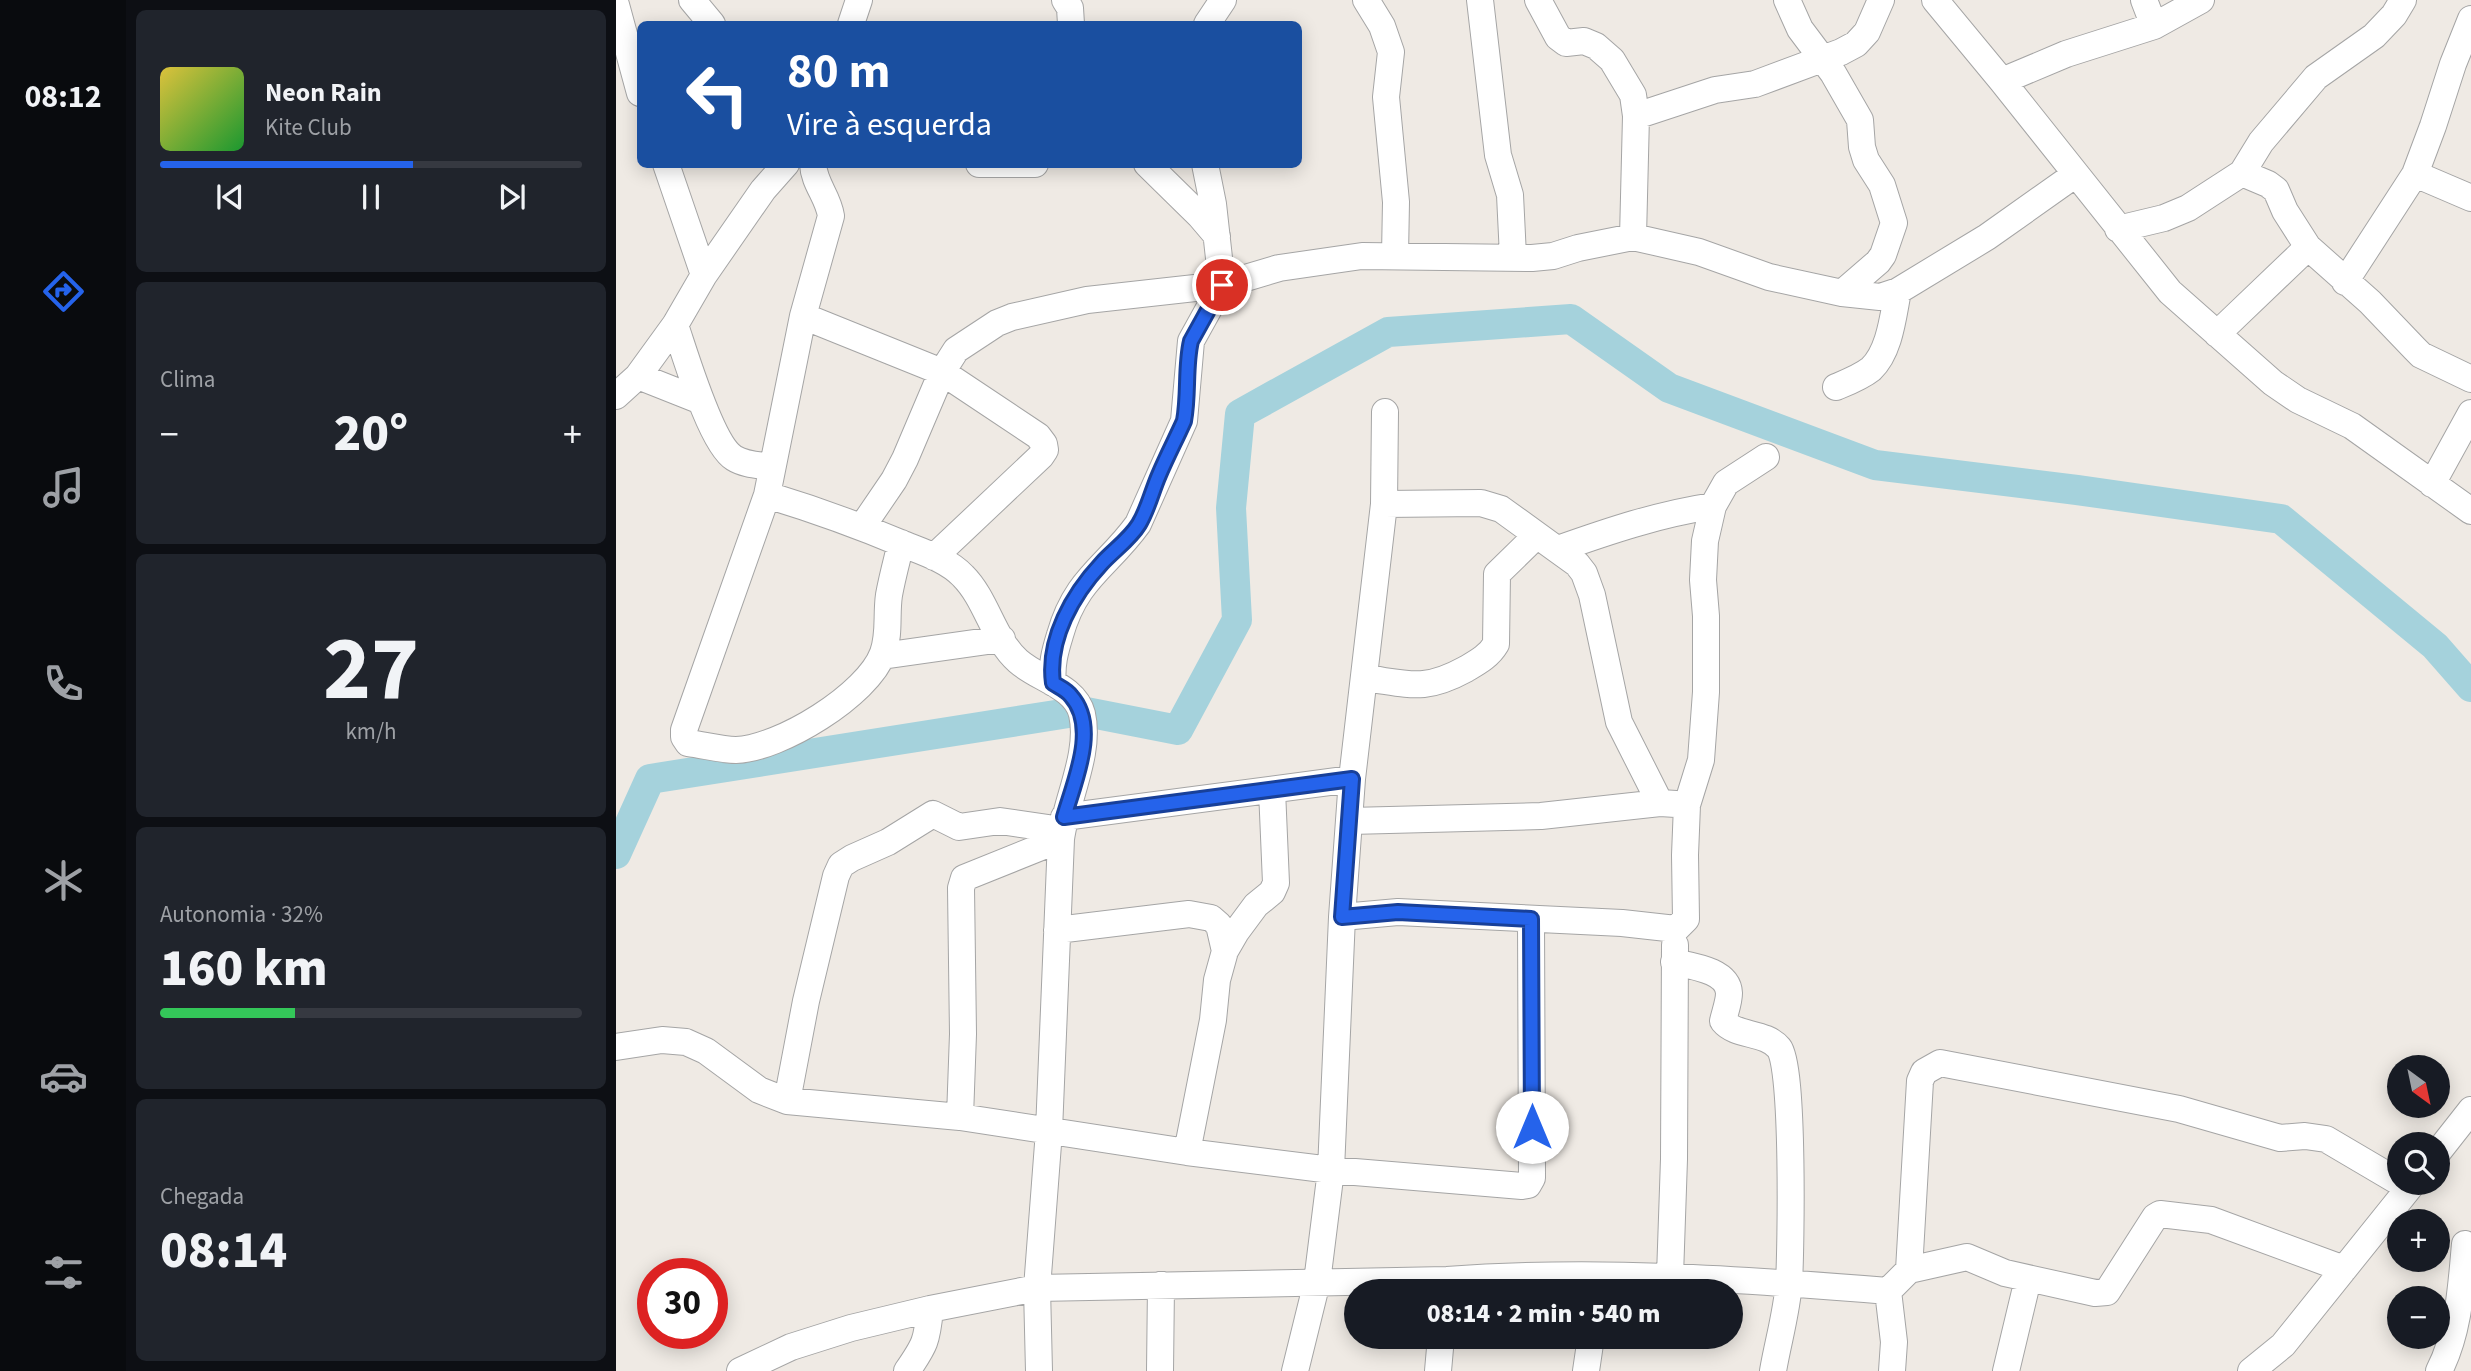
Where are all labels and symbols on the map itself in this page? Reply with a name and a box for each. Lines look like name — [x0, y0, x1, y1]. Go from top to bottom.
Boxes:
pin — [1192, 255, 1252, 315]
north arrow — [2387, 1055, 2450, 1118]
position arrow — [1495, 1090, 1569, 1164]
speed limit sign: 30 — [637, 1258, 728, 1349]

